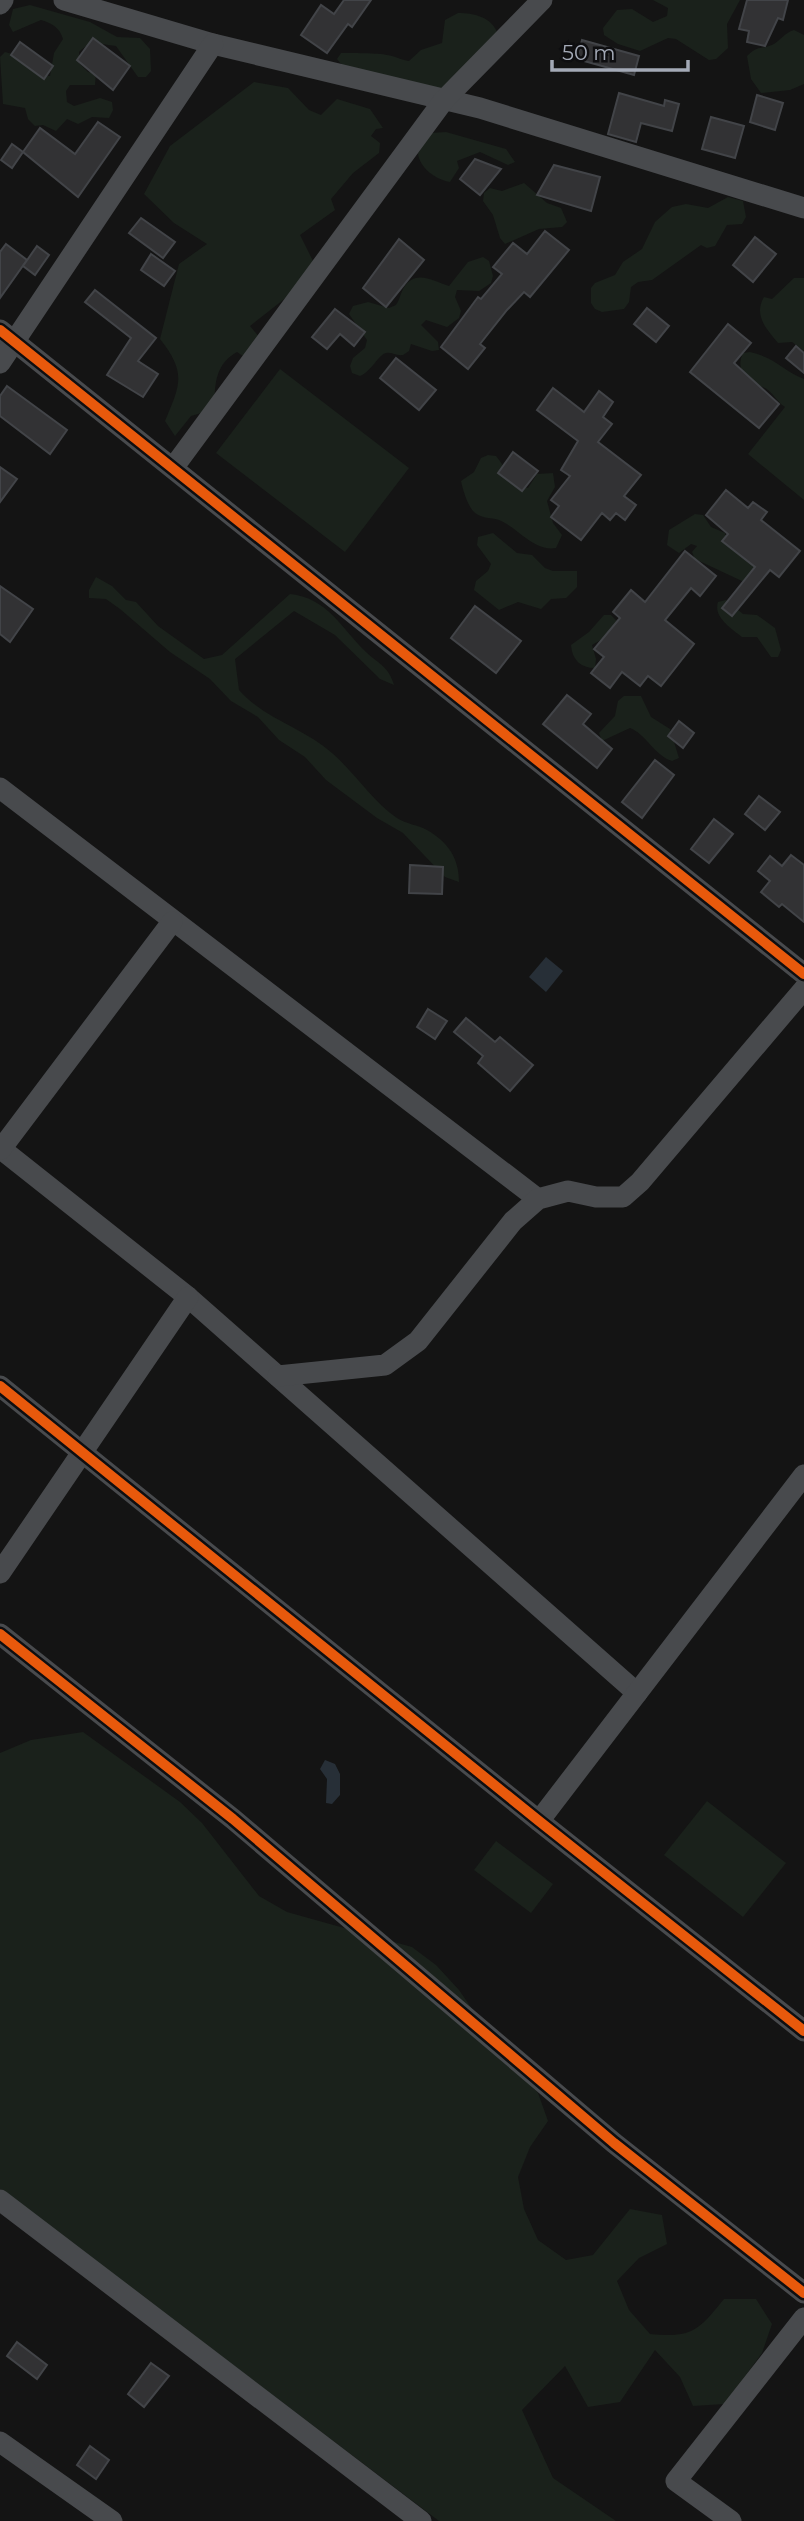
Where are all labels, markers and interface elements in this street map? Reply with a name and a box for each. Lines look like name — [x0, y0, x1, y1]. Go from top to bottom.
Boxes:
scale bar — [552, 28, 688, 72]
text: 50 m — [562, 40, 616, 65]

